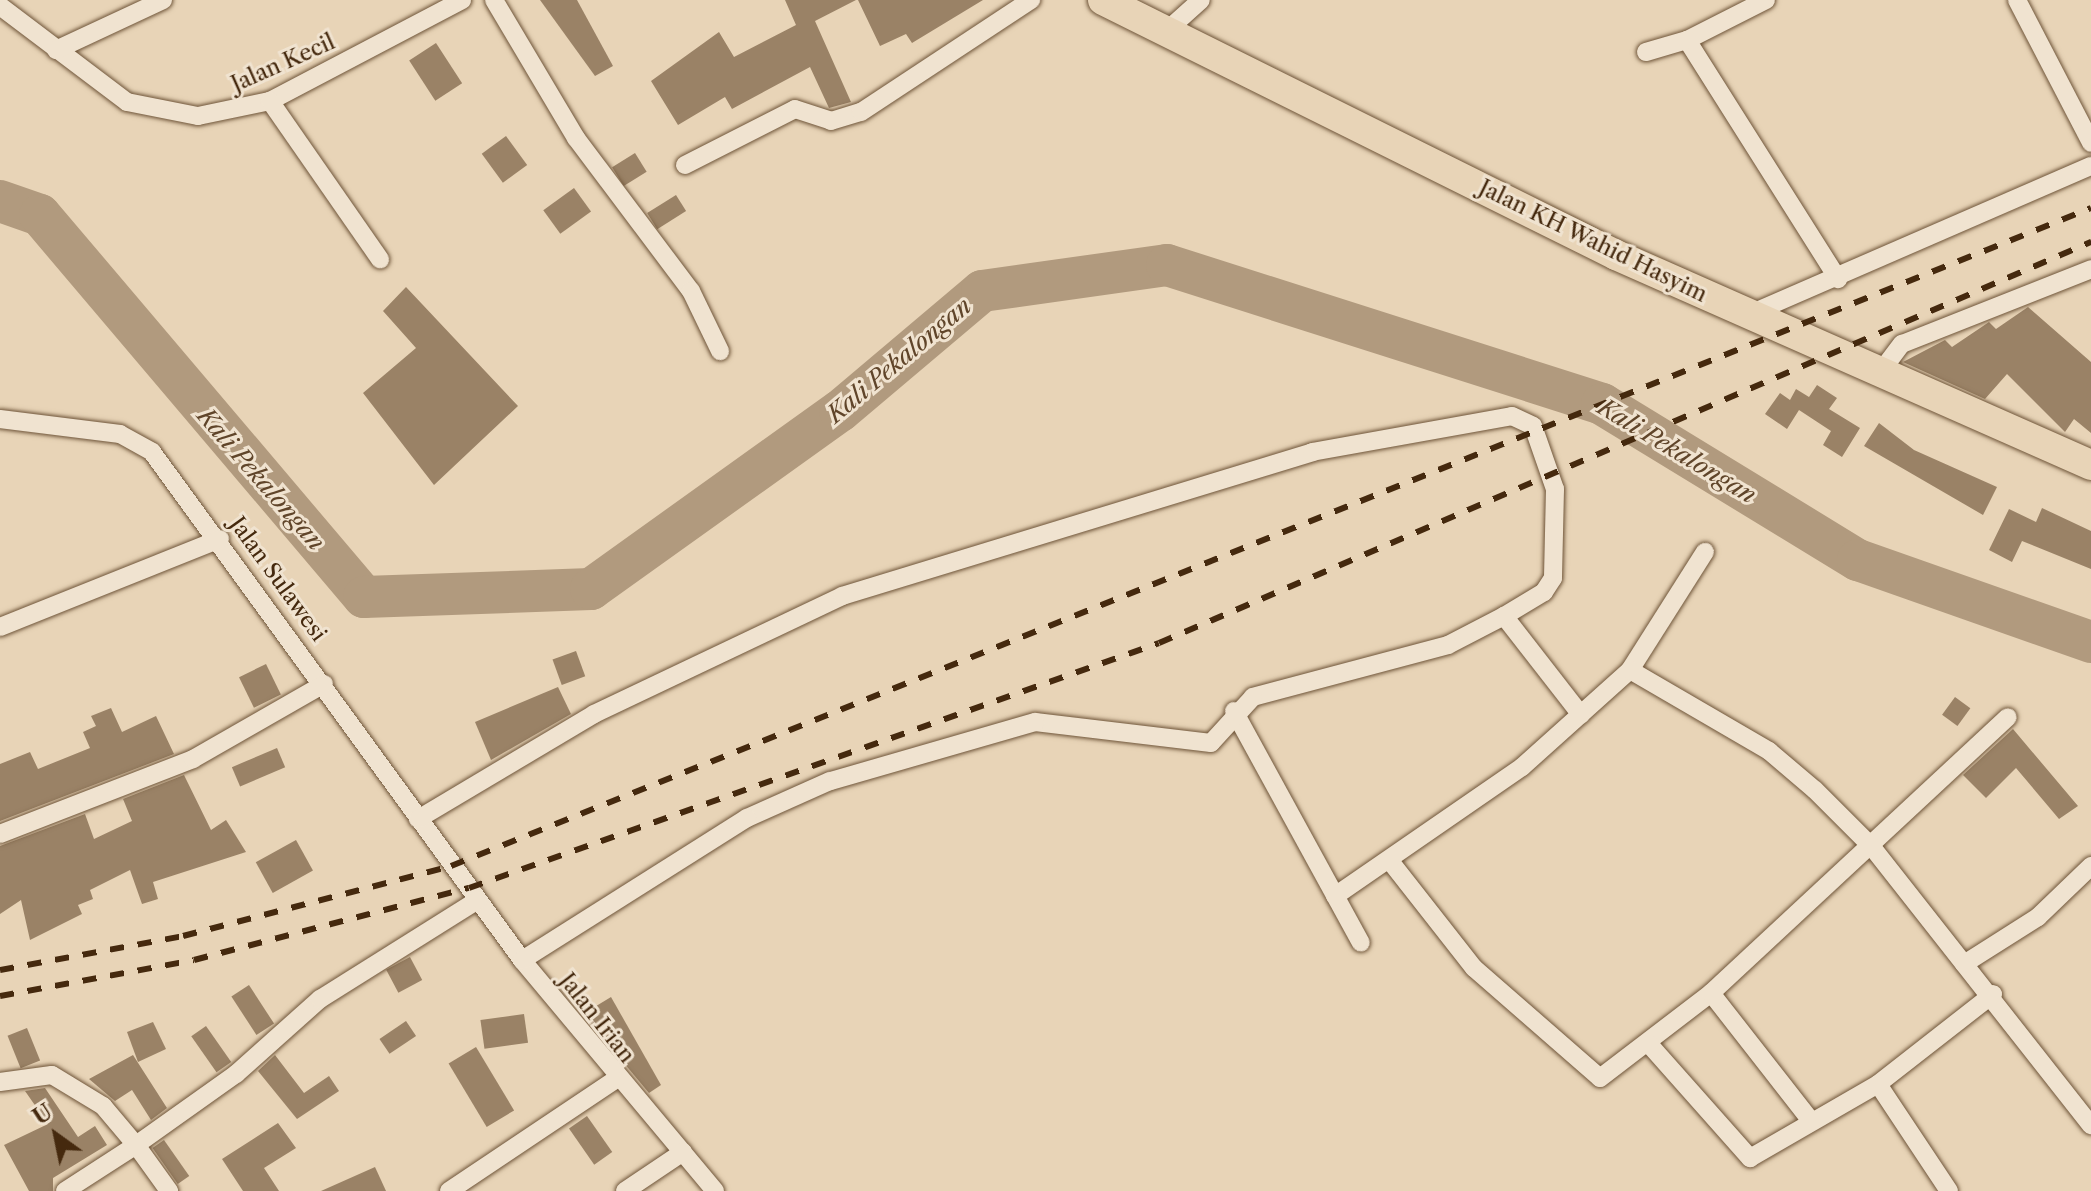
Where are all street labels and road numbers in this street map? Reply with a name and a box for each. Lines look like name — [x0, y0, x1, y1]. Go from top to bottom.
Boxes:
street label: Jalan Kecil — [227, 28, 339, 98]
street label: Jalan KH Wahid Hasyim — [1474, 174, 1712, 308]
street label: Jalan Sulawesi — [224, 512, 332, 646]
street label: Jalan Irian — [554, 968, 640, 1068]

